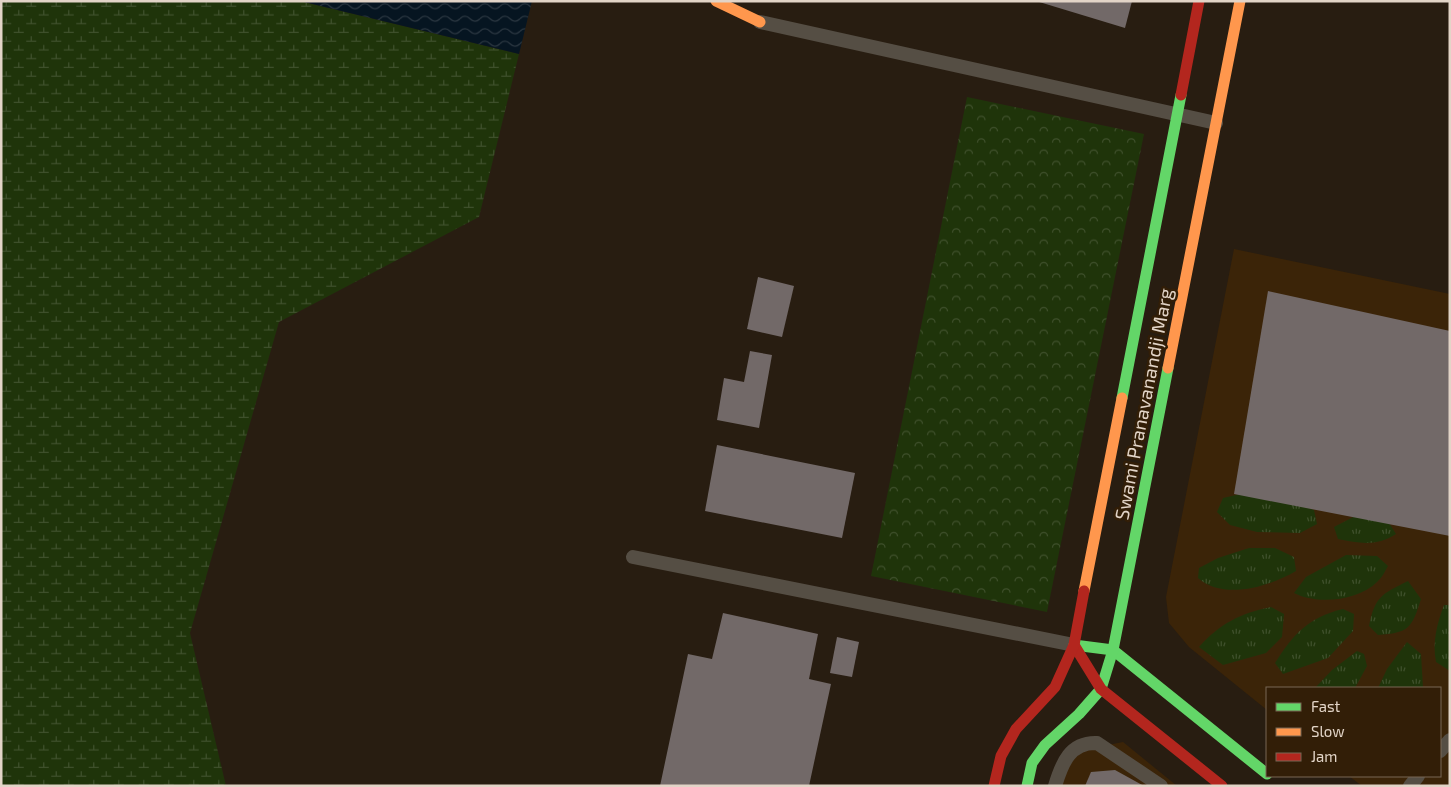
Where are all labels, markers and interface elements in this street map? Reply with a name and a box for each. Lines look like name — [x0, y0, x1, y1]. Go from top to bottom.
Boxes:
street label: Swami Pranavanandji Marg — [1109, 286, 1177, 522]
legend — [1266, 687, 1441, 777]
text: Fast — [1311, 697, 1341, 715]
text: Slow — [1311, 722, 1345, 740]
text: Jam — [1311, 747, 1337, 765]

